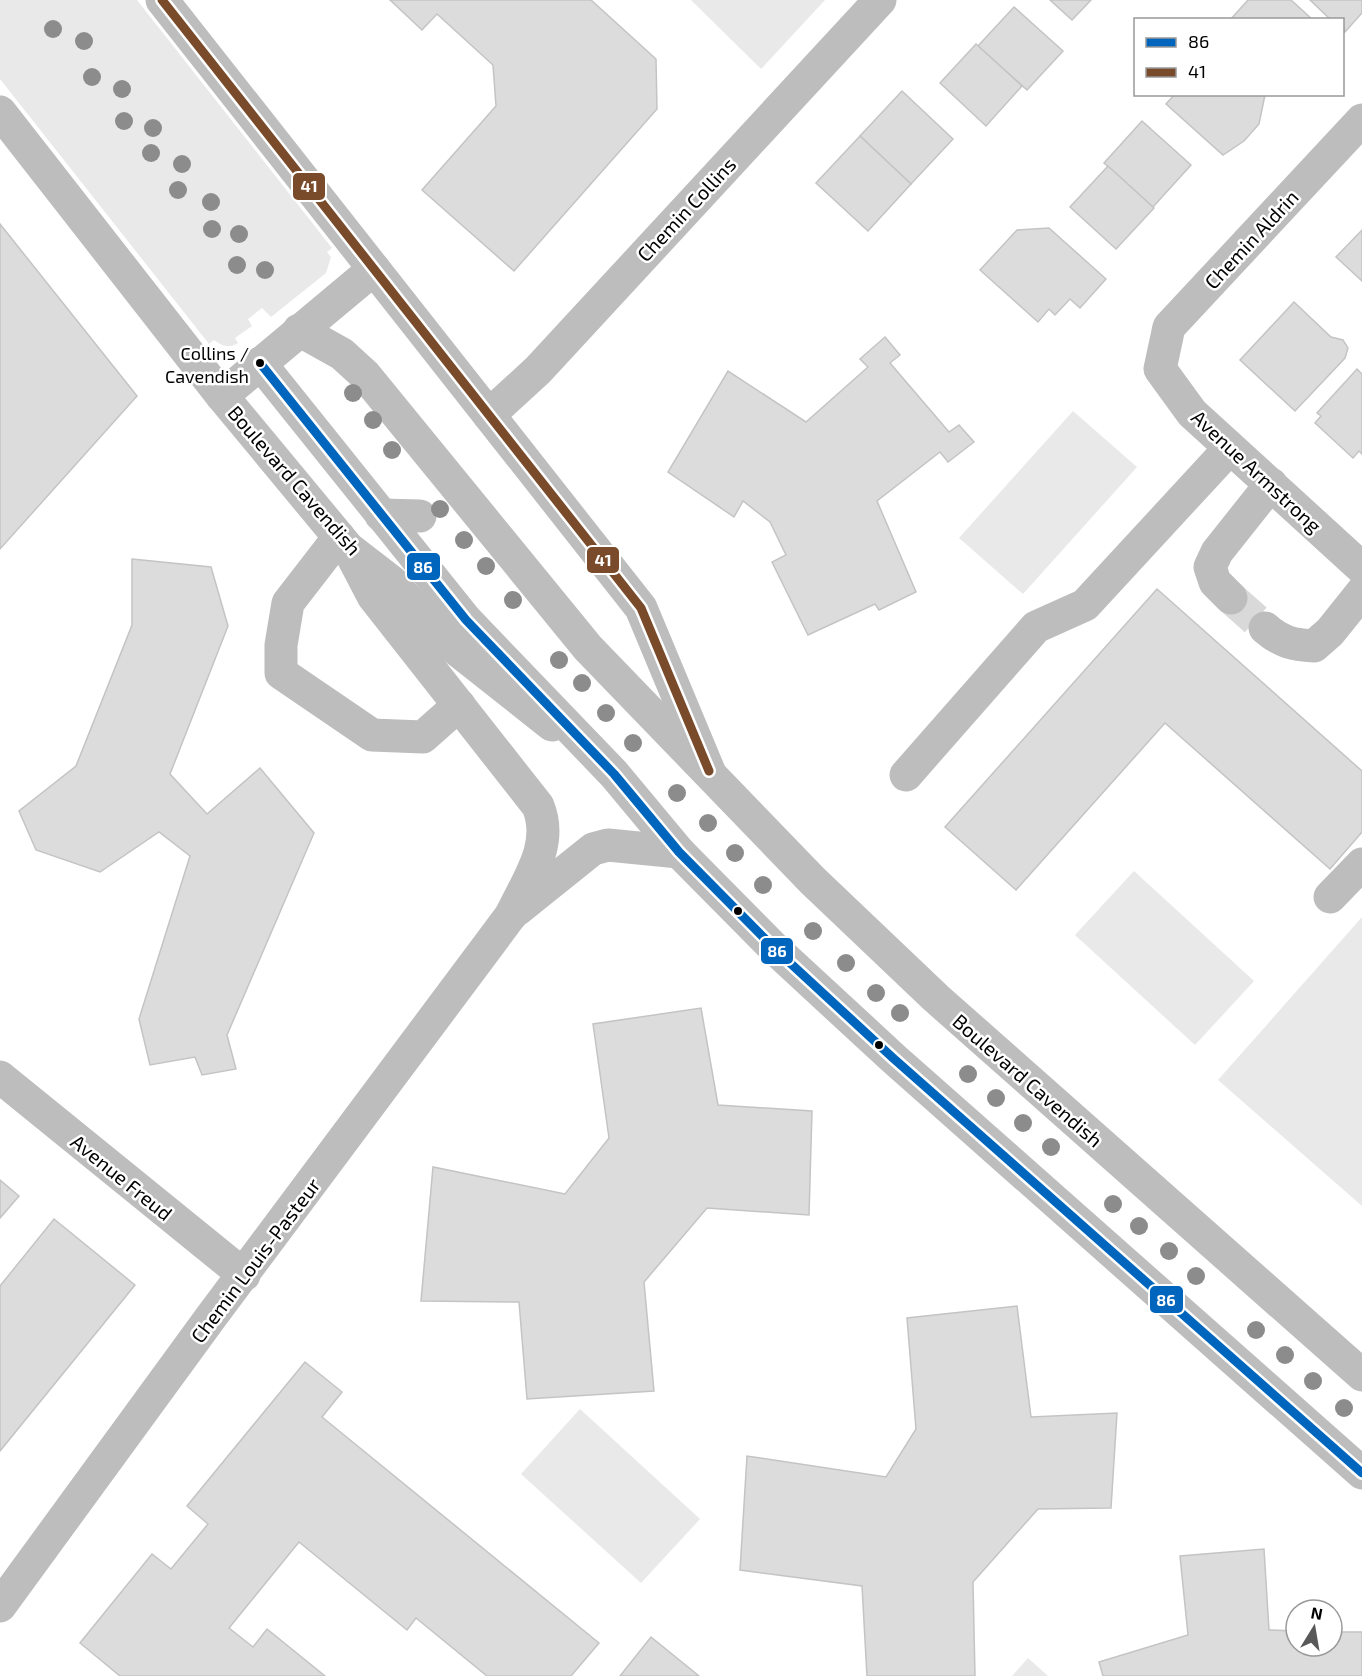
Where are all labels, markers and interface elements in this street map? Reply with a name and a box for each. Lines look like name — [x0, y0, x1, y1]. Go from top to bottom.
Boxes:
legend — [1134, 18, 1344, 96]
text: 86 — [1188, 30, 1209, 52]
text: 41 — [1188, 60, 1206, 82]
street label: Chemin Collins — [632, 152, 740, 266]
line badge: 41 — [292, 172, 326, 201]
text: 41 — [300, 176, 318, 195]
street label: Chemin Aldrin — [1199, 185, 1303, 293]
place label: Collins / Cavendish — [165, 342, 249, 387]
marker: Collins / Cavendish — [254, 357, 266, 369]
street label: Boulevard Cavendish — [223, 400, 367, 560]
street label: Avenue Armstrong — [1187, 405, 1327, 537]
line badge: 41 — [586, 546, 620, 574]
text: 41 — [594, 550, 612, 569]
line badge: 86 — [406, 552, 441, 581]
text: 86 — [413, 557, 433, 576]
unlabelled marker — [732, 905, 744, 917]
line badge: 86 — [760, 937, 794, 965]
text: 86 — [767, 941, 787, 960]
street label: Boulevard Cavendish — [948, 1008, 1108, 1152]
unlabelled marker — [873, 1039, 885, 1051]
street label: Avenue Freud — [67, 1129, 177, 1225]
street label: Chemin Louis-Pasteur — [185, 1173, 325, 1347]
line badge: 86 — [1149, 1285, 1184, 1314]
text: 86 — [1156, 1290, 1176, 1309]
north arrow — [1284, 1598, 1344, 1658]
text: N — [1309, 1602, 1324, 1623]

